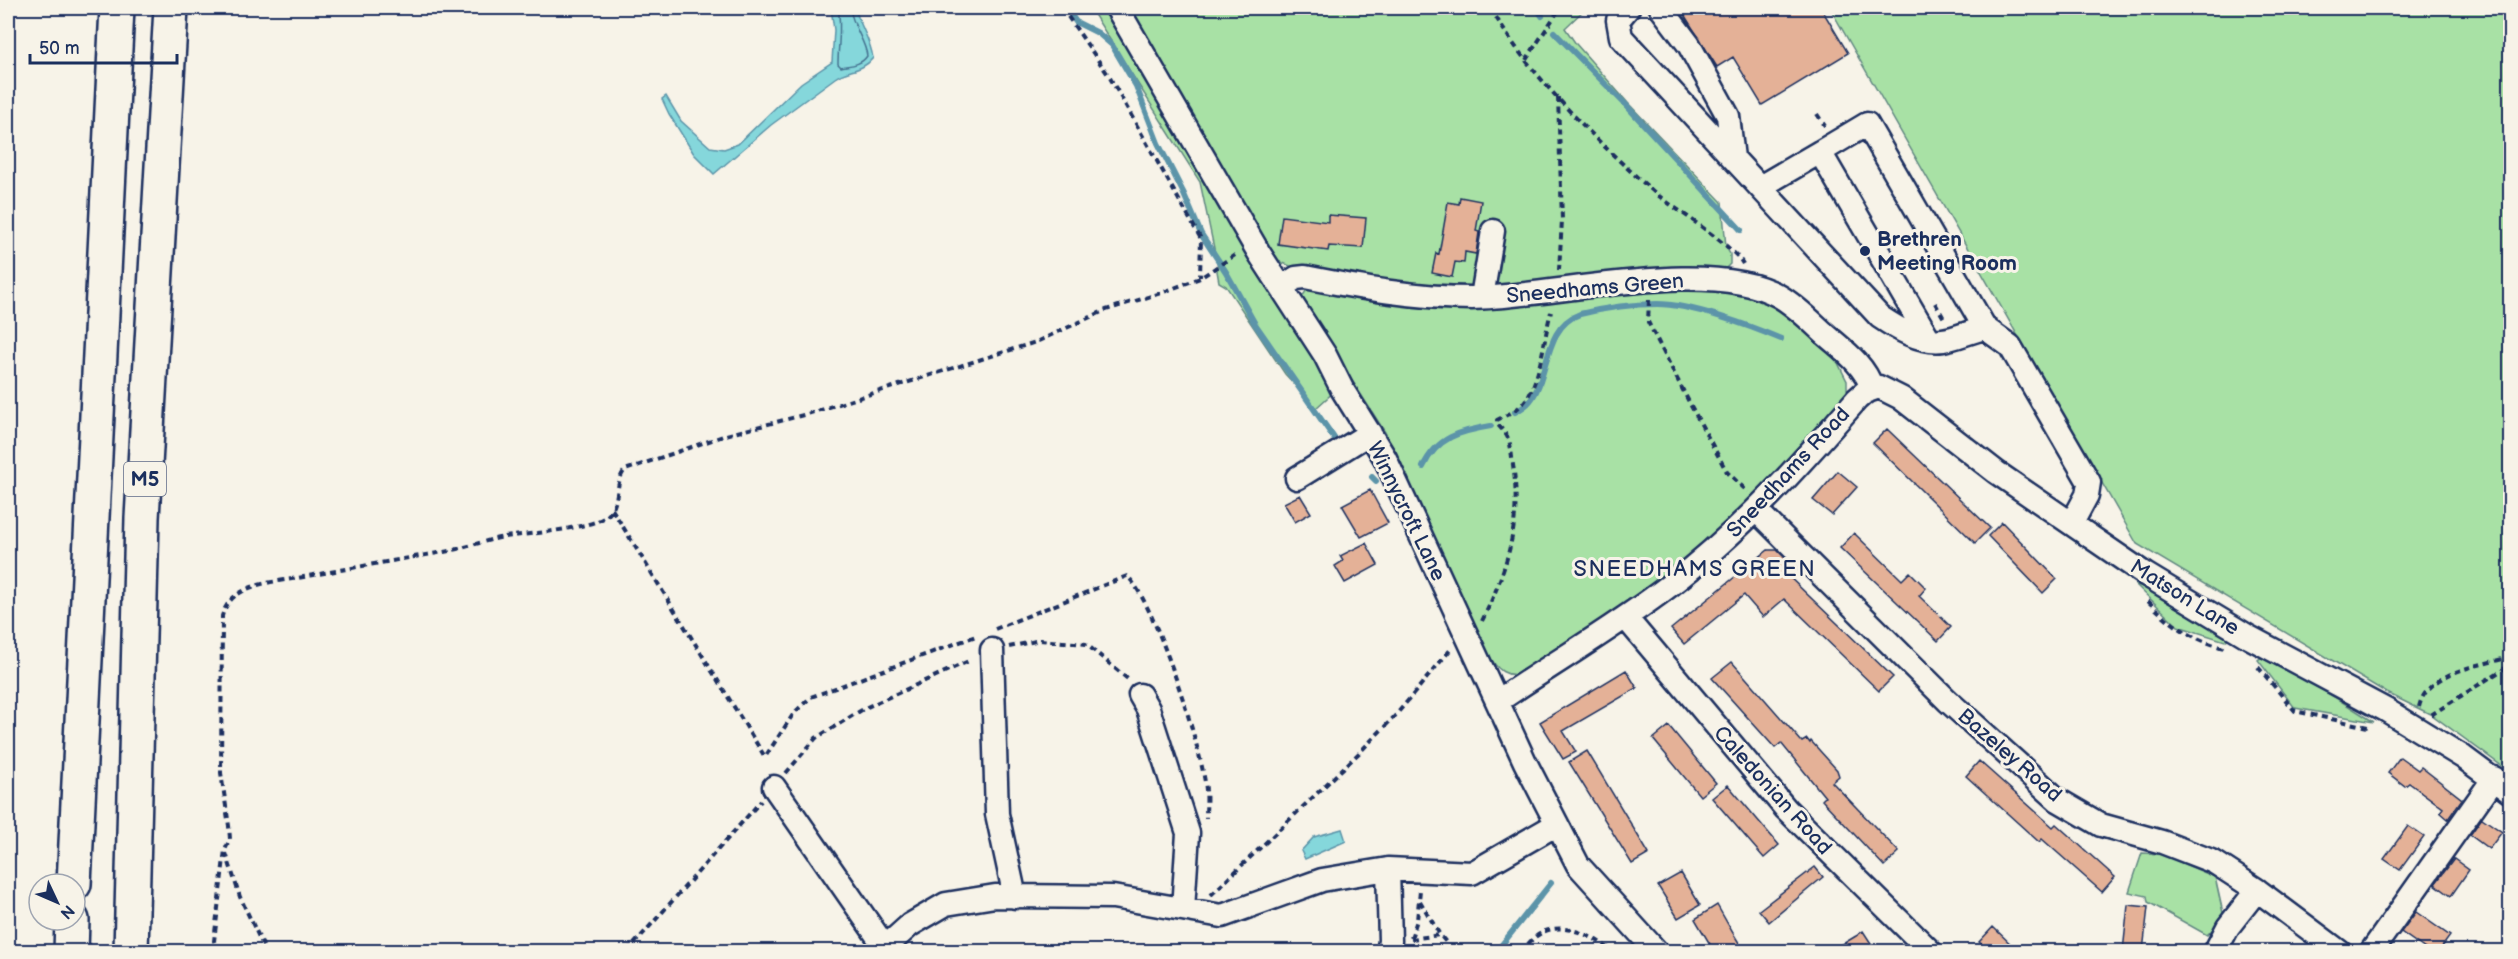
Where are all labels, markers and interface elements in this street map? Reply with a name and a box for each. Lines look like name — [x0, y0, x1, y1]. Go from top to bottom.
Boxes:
scale bar — [30, 27, 177, 65]
text: 50 m — [39, 38, 80, 59]
place label: Brethren Meeting Room — [1877, 227, 2017, 276]
marker: Brethren Meeting Room — [1858, 244, 1872, 258]
street label: Sneedhams Green — [1505, 268, 1685, 309]
street label: Sneedhams Road — [1722, 402, 1855, 543]
street label: Winnycroft Lane — [1362, 437, 1451, 585]
road number: M5 — [124, 462, 166, 496]
street label: Matson Lane — [2126, 554, 2244, 641]
district label: SNEEDHAMS GREEN — [1574, 556, 1816, 583]
street label: Bazeley Road — [1952, 703, 2067, 807]
street label: Caledonian Road — [1708, 721, 1837, 860]
north arrow — [27, 872, 87, 932]
text: N — [56, 900, 78, 922]

